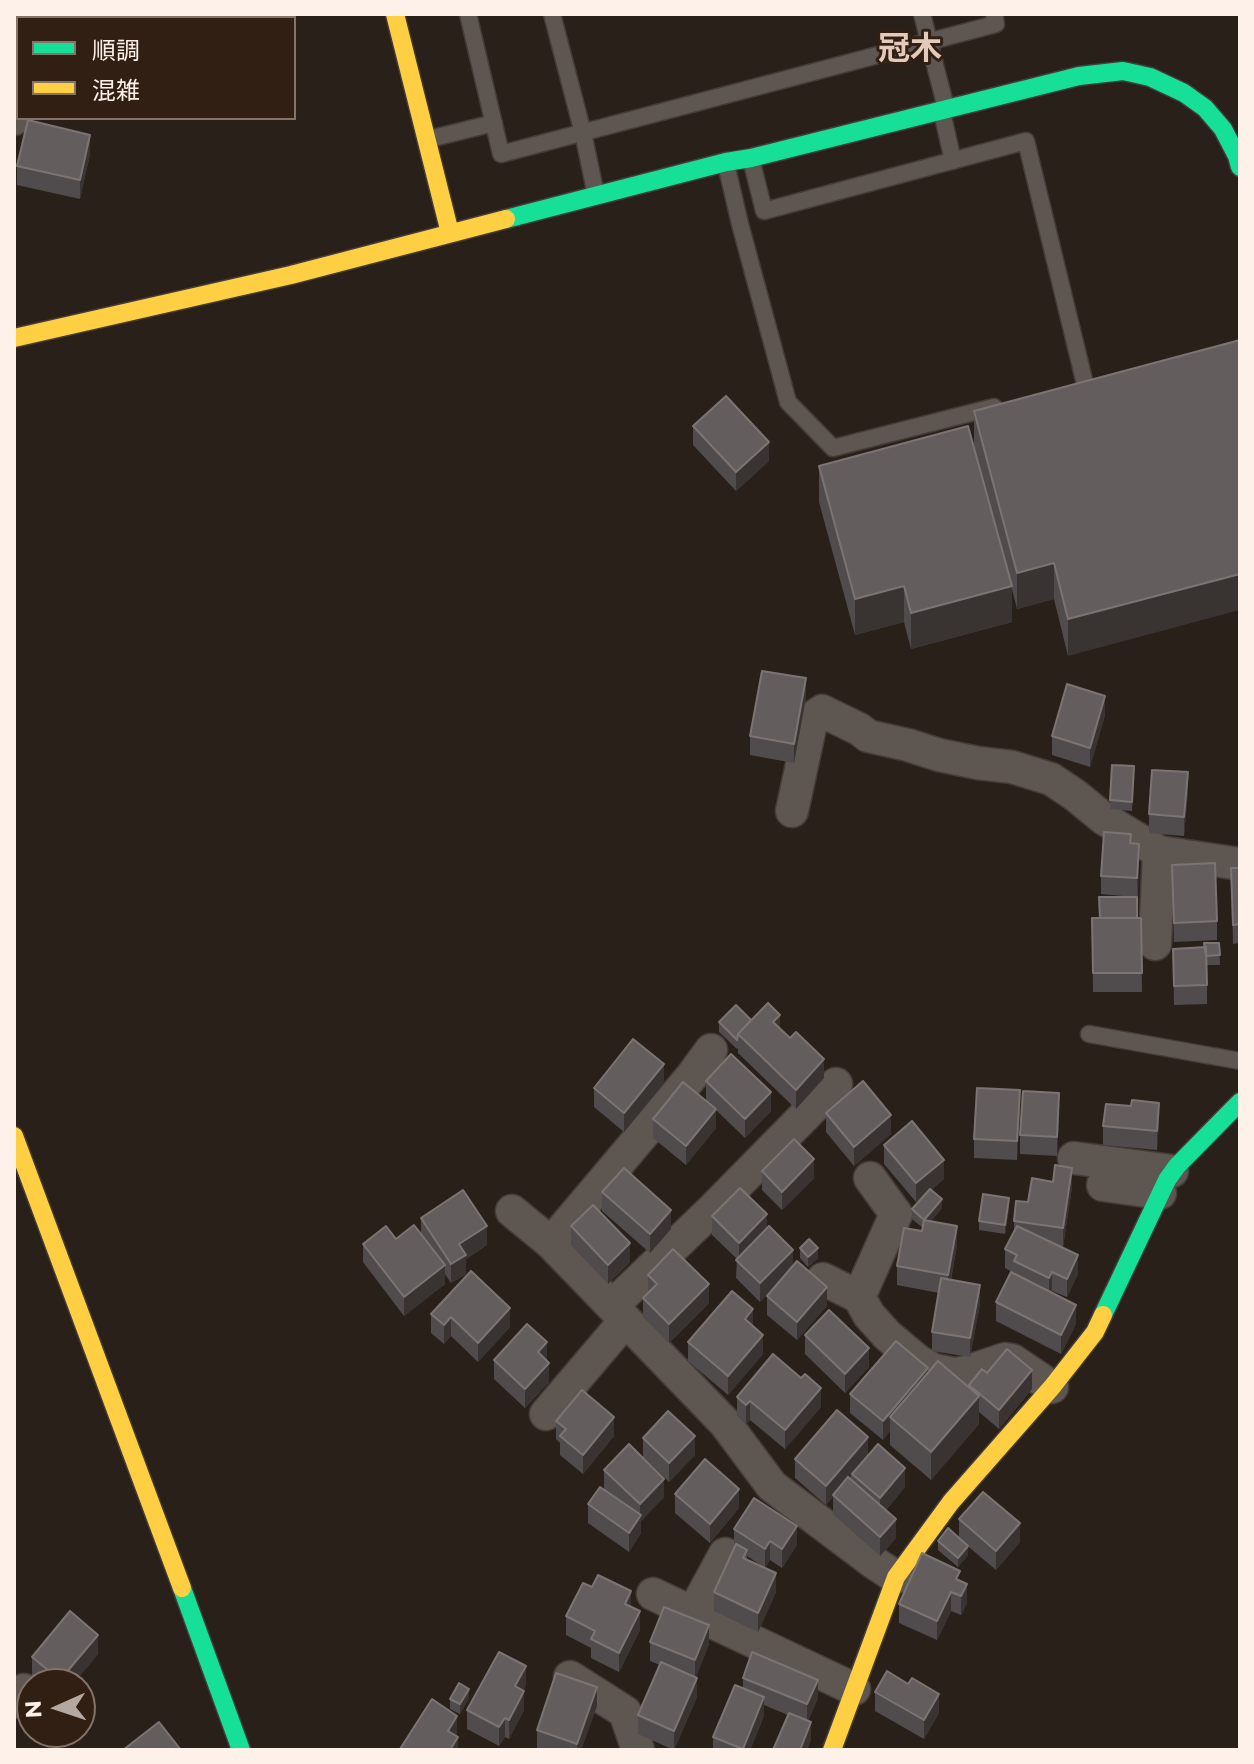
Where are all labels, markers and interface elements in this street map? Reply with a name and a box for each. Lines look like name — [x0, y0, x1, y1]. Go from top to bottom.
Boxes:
legend — [16, 16, 296, 120]
district label: 冠木 — [878, 31, 942, 69]
text: 順調 — [92, 36, 140, 65]
text: 混雑 — [92, 76, 140, 105]
north arrow — [16, 1668, 96, 1748]
text: N — [20, 1700, 47, 1719]

